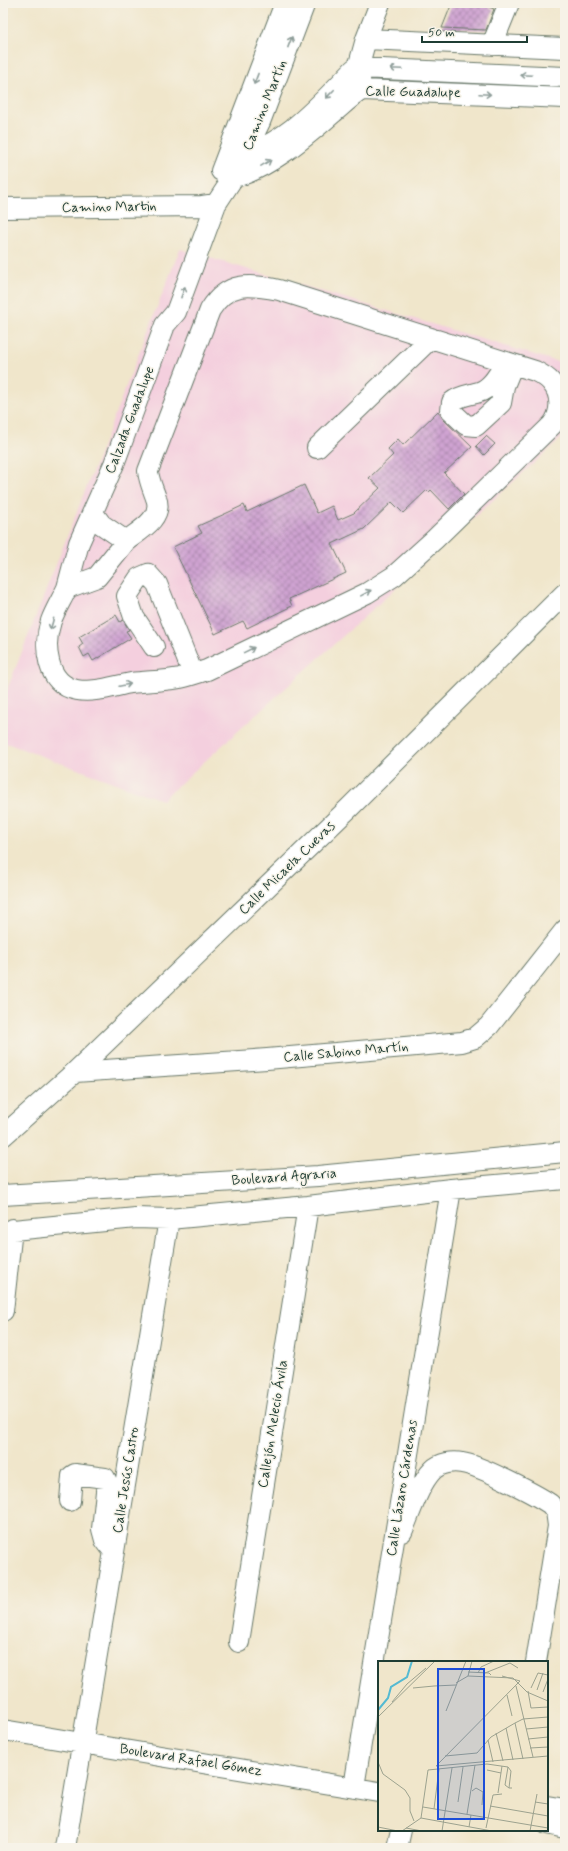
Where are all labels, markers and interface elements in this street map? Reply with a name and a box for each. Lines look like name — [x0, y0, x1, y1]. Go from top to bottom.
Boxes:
scale bar — [422, 18, 527, 44]
text: 50 m — [428, 25, 455, 41]
one-way arrow — [287, 36, 295, 48]
street label: Camino Martín — [239, 57, 291, 153]
one-way arrow — [390, 65, 403, 72]
one-way arrow — [252, 72, 260, 84]
one-way arrow — [520, 72, 533, 79]
street label: Calle Guadalupe — [365, 82, 461, 102]
one-way arrow — [325, 89, 335, 99]
one-way arrow — [478, 91, 491, 98]
one-way arrow — [260, 158, 272, 166]
street label: Camino Martin — [61, 197, 157, 217]
one-way arrow — [180, 286, 188, 298]
street label: Calzada Guadalupe — [101, 364, 159, 476]
one-way arrow — [360, 589, 372, 597]
one-way arrow — [48, 617, 55, 630]
one-way arrow — [243, 646, 255, 653]
one-way arrow — [119, 680, 132, 688]
street label: Calle Micaela Cuevas — [235, 817, 340, 919]
street label: Calle Sabino Martín — [283, 1038, 409, 1066]
street label: Boulevard Agraria — [231, 1164, 337, 1191]
street label: Callejón Melecio Ávila — [254, 1359, 292, 1489]
street label: Calle Lázaro Cárdenas — [382, 1418, 422, 1558]
street label: Calle Jesús Castro — [109, 1426, 143, 1534]
inset map — [378, 1661, 548, 1831]
street label: Boulevard Rafael Gómez — [118, 1740, 264, 1780]

